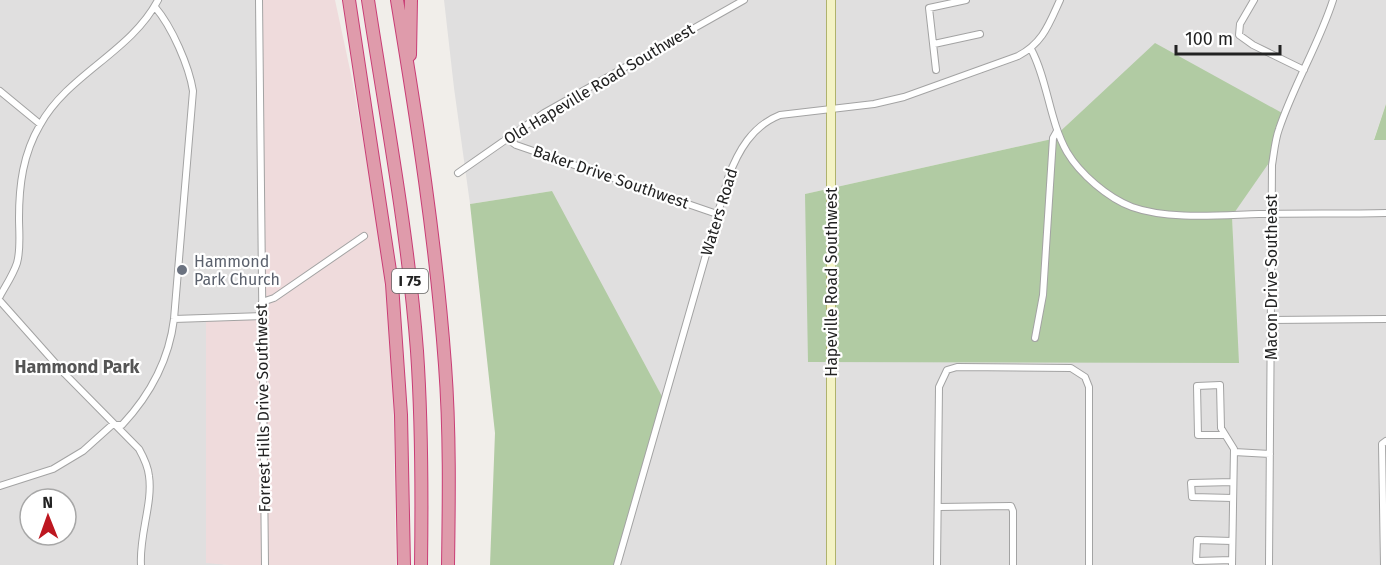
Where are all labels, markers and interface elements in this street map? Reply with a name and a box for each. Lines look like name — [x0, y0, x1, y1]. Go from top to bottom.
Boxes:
scale bar — [1176, 18, 1280, 56]
street label: Old Hapeville Road Southwest — [500, 19, 698, 149]
text: 100 m — [1185, 28, 1233, 50]
street label: Baker Drive Southwest — [531, 141, 692, 213]
street label: Waters Road — [697, 166, 741, 258]
street label: Hapeville Road Southwest — [822, 187, 841, 377]
street label: Macon Drive Southeast — [1262, 194, 1281, 360]
place label: Hammond Park Church — [194, 252, 280, 289]
marker: Hammond Park Church — [175, 263, 189, 277]
road number: I 75 — [392, 269, 428, 293]
street label: Forrest Hills Drive Southwest — [252, 303, 274, 513]
district label: Hammond Park — [14, 356, 141, 378]
north arrow — [18, 487, 78, 547]
text: N — [42, 493, 53, 512]

